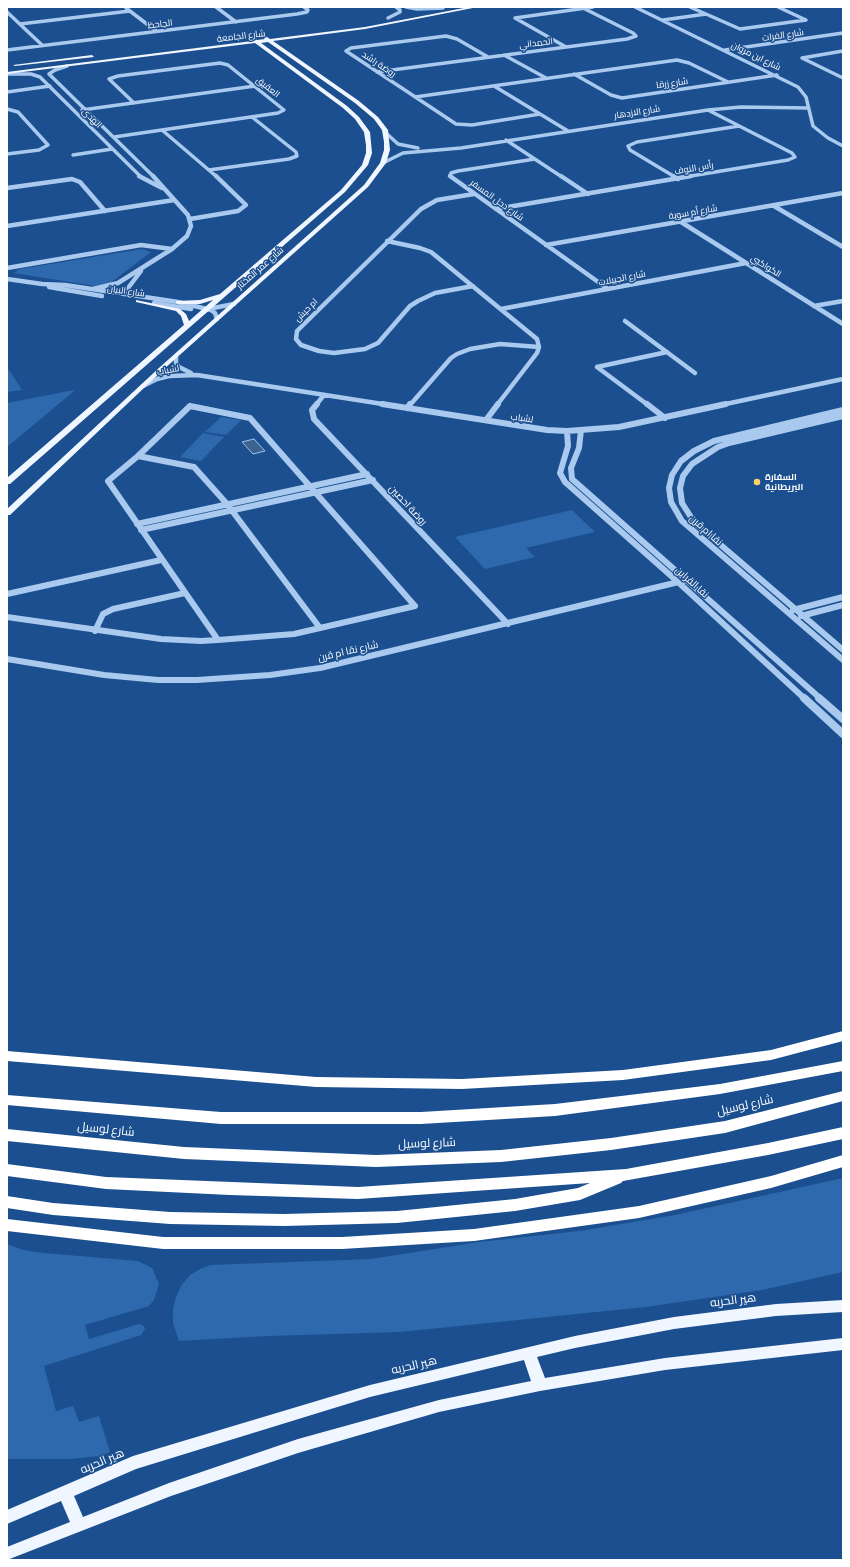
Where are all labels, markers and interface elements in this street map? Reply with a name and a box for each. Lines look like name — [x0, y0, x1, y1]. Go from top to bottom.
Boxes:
street label: الجاحظ — [147, 17, 173, 31]
street label: شارع الفرات — [761, 27, 805, 43]
street label: شارع الجامعة — [216, 28, 266, 44]
street label: الحمداني — [518, 36, 554, 50]
street label: شارع ابن مروان — [729, 39, 783, 73]
street label: روضة راشد — [360, 49, 398, 79]
street label: العقيق — [254, 74, 282, 100]
street label: شارع زرقا — [655, 75, 689, 91]
street label: شارع الازدهار — [613, 103, 661, 121]
street label: الهدى — [80, 106, 104, 130]
street label: رأس النوف — [674, 159, 714, 177]
street label: شارع دحل المسفر — [468, 177, 526, 223]
street label: شارع أم سوية — [668, 202, 718, 222]
street label: شارع عمر المختار — [234, 245, 286, 291]
street label: الكواكبي — [749, 252, 783, 280]
street label: شارع الجبيلات — [597, 268, 647, 288]
street label: شارع البيان — [106, 283, 146, 299]
street label: ام حيش — [292, 296, 320, 324]
street label: لشباب — [156, 363, 180, 377]
street label: لشباب — [510, 411, 534, 425]
place label: السفارة البريطانية — [765, 472, 803, 493]
marker: السفارة البريطانية — [752, 477, 762, 487]
street label: روضة احصين — [386, 482, 430, 528]
street label: نقا ام قرن — [687, 512, 725, 548]
street label: نقا القراين — [673, 564, 711, 600]
street label: شارع نقا ام قرن — [317, 638, 379, 664]
street label: شارع لوسيل — [715, 1092, 775, 1118]
street label: شارع لوسيل — [77, 1119, 135, 1139]
street label: شارع لوسيل — [398, 1135, 456, 1151]
street label: هير الحربه — [709, 1290, 757, 1310]
street label: هير الحربه — [390, 1353, 438, 1377]
street label: هير الحربه — [78, 1445, 126, 1477]

